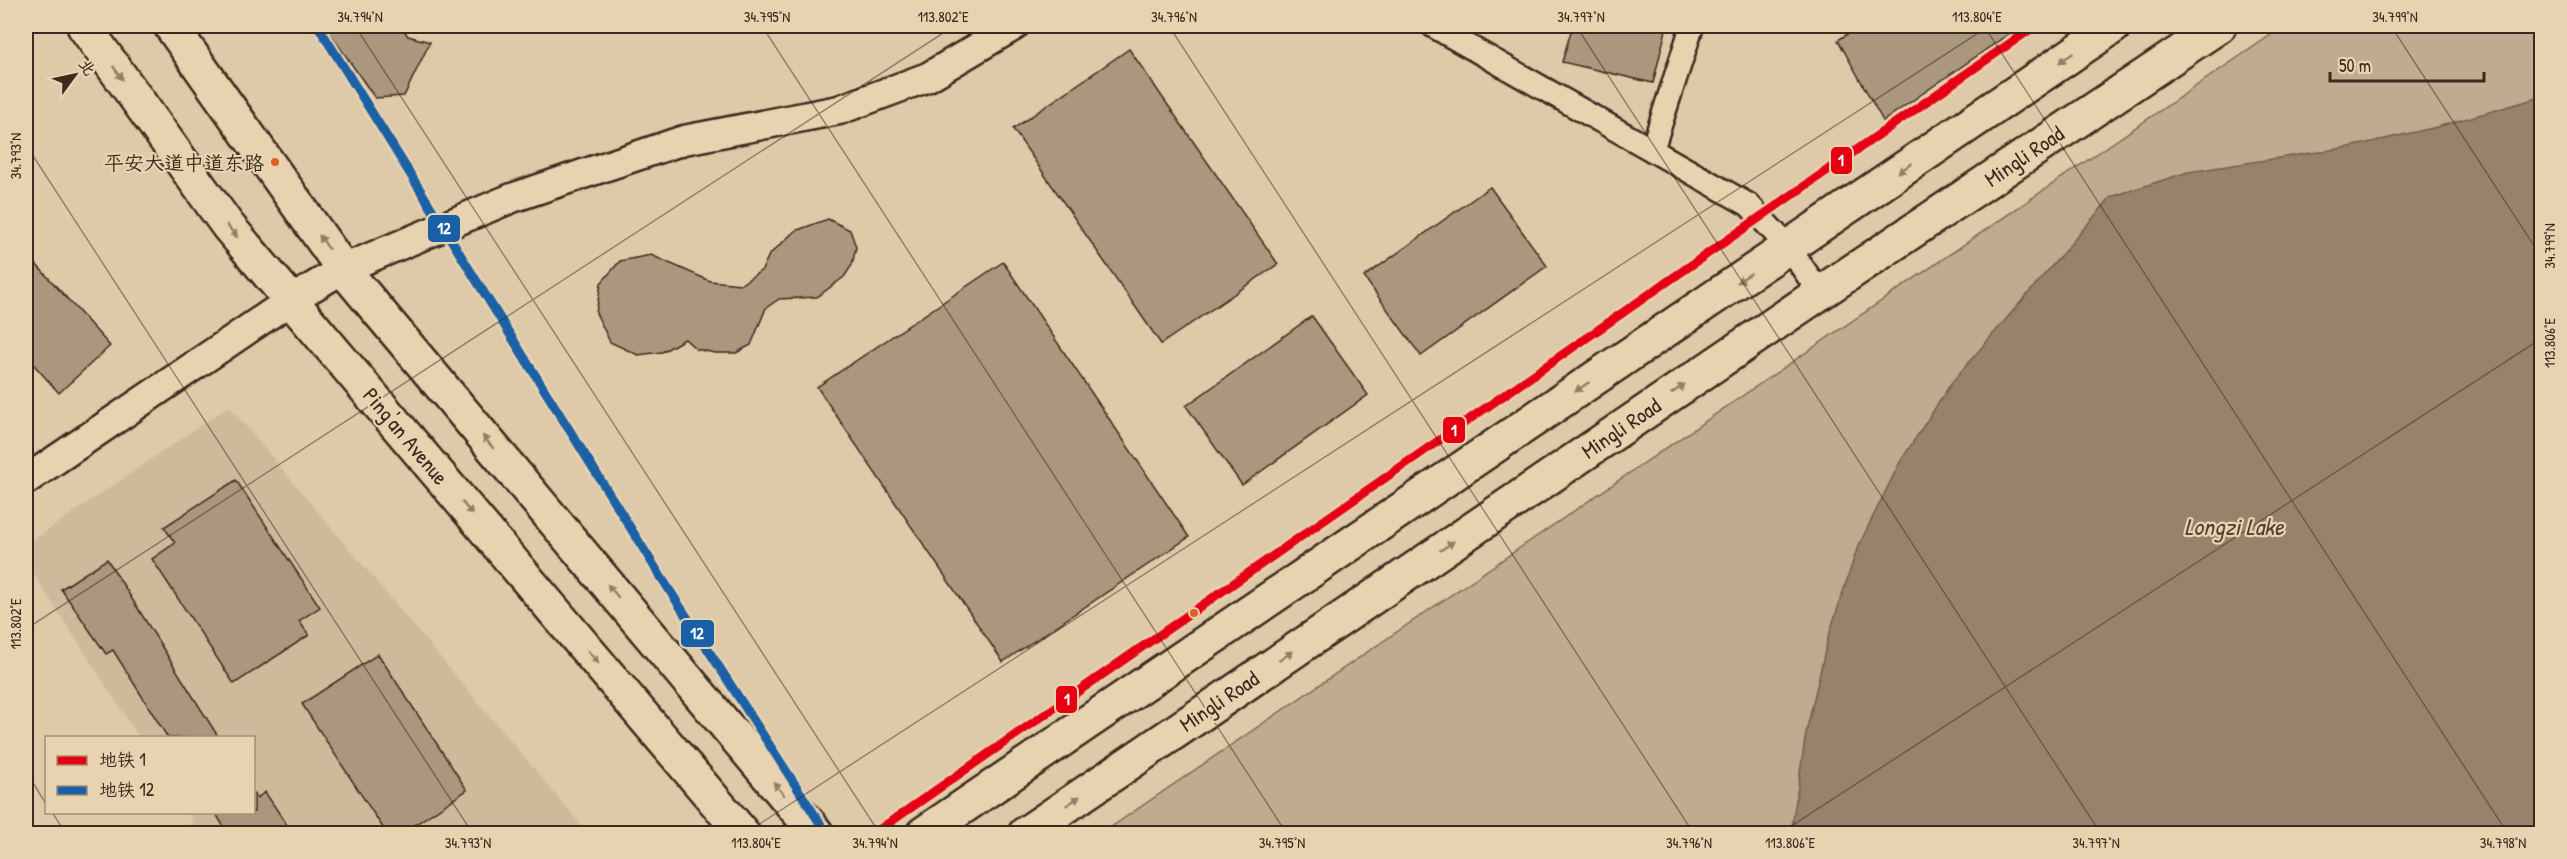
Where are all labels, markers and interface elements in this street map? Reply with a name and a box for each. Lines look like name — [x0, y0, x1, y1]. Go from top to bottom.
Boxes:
text: 34.794°N — [337, 6, 383, 27]
text: 34.795°N — [744, 6, 790, 27]
text: 113.802°E — [917, 6, 969, 27]
text: 34.796°N — [1151, 6, 1197, 27]
text: 34.797°N — [1557, 6, 1605, 27]
text: 113.804°E — [1952, 6, 2002, 27]
text: 34.799°N — [2372, 6, 2418, 27]
north arrow — [45, 45, 105, 105]
scale bar — [2330, 45, 2484, 83]
one-way arrow — [2058, 53, 2074, 64]
text: 50 m — [2339, 53, 2371, 78]
text: 北 — [74, 54, 101, 80]
one-way arrow — [112, 65, 124, 81]
street label: Mingli Road — [1978, 118, 2070, 194]
text: 34.793°N — [5, 133, 26, 179]
line badge: 1 — [1830, 146, 1853, 175]
place label: 平安大道中道东路 — [104, 149, 265, 176]
text: 1 — [1838, 149, 1844, 171]
marker: 平安大道中道东路 — [269, 156, 281, 168]
one-way arrow — [1897, 162, 1913, 173]
line badge: 12 — [427, 214, 461, 243]
text: 12 — [437, 217, 451, 239]
one-way arrow — [226, 223, 239, 239]
text: 34.799°N — [2539, 223, 2560, 269]
one-way arrow — [318, 235, 330, 251]
one-way arrow — [1736, 272, 1752, 283]
text: 113.806°E — [2539, 318, 2560, 368]
street label: Ping'an Avenue — [356, 381, 456, 491]
one-way arrow — [1575, 381, 1591, 393]
one-way arrow — [1670, 383, 1686, 395]
street label: Mingli Road — [1575, 390, 1667, 466]
line badge: 1 — [1442, 416, 1466, 444]
text: 1 — [1451, 419, 1457, 441]
one-way arrow — [482, 435, 495, 450]
one-way arrow — [460, 500, 473, 515]
water label: Longzi Lake — [2184, 510, 2285, 543]
one-way arrow — [1439, 540, 1455, 552]
one-way arrow — [607, 584, 620, 599]
text: 113.802°E — [5, 598, 26, 650]
unlabelled marker — [1188, 607, 1200, 619]
line badge: 12 — [680, 619, 715, 648]
text: 12 — [690, 622, 704, 644]
one-way arrow — [587, 649, 600, 665]
one-way arrow — [1278, 650, 1295, 661]
street label: Mingli Road — [1173, 663, 1265, 739]
line badge: 1 — [1055, 685, 1078, 714]
text: 1 — [1064, 688, 1070, 710]
legend — [45, 736, 255, 814]
text: 地铁 1 — [99, 747, 146, 772]
text: 地铁 12 — [99, 777, 155, 802]
one-way arrow — [773, 782, 786, 797]
one-way arrow — [1065, 796, 1081, 807]
text: 34.793°N — [445, 832, 491, 853]
text: 113.804°E — [731, 832, 781, 853]
text: 34.794°N — [852, 832, 898, 853]
text: 34.795°N — [1259, 832, 1305, 853]
text: 34.796°N — [1666, 832, 1712, 853]
text: 113.806°E — [1765, 832, 1815, 853]
text: 34.797°N — [2072, 832, 2120, 853]
text: 34.798°N — [2480, 832, 2526, 853]

